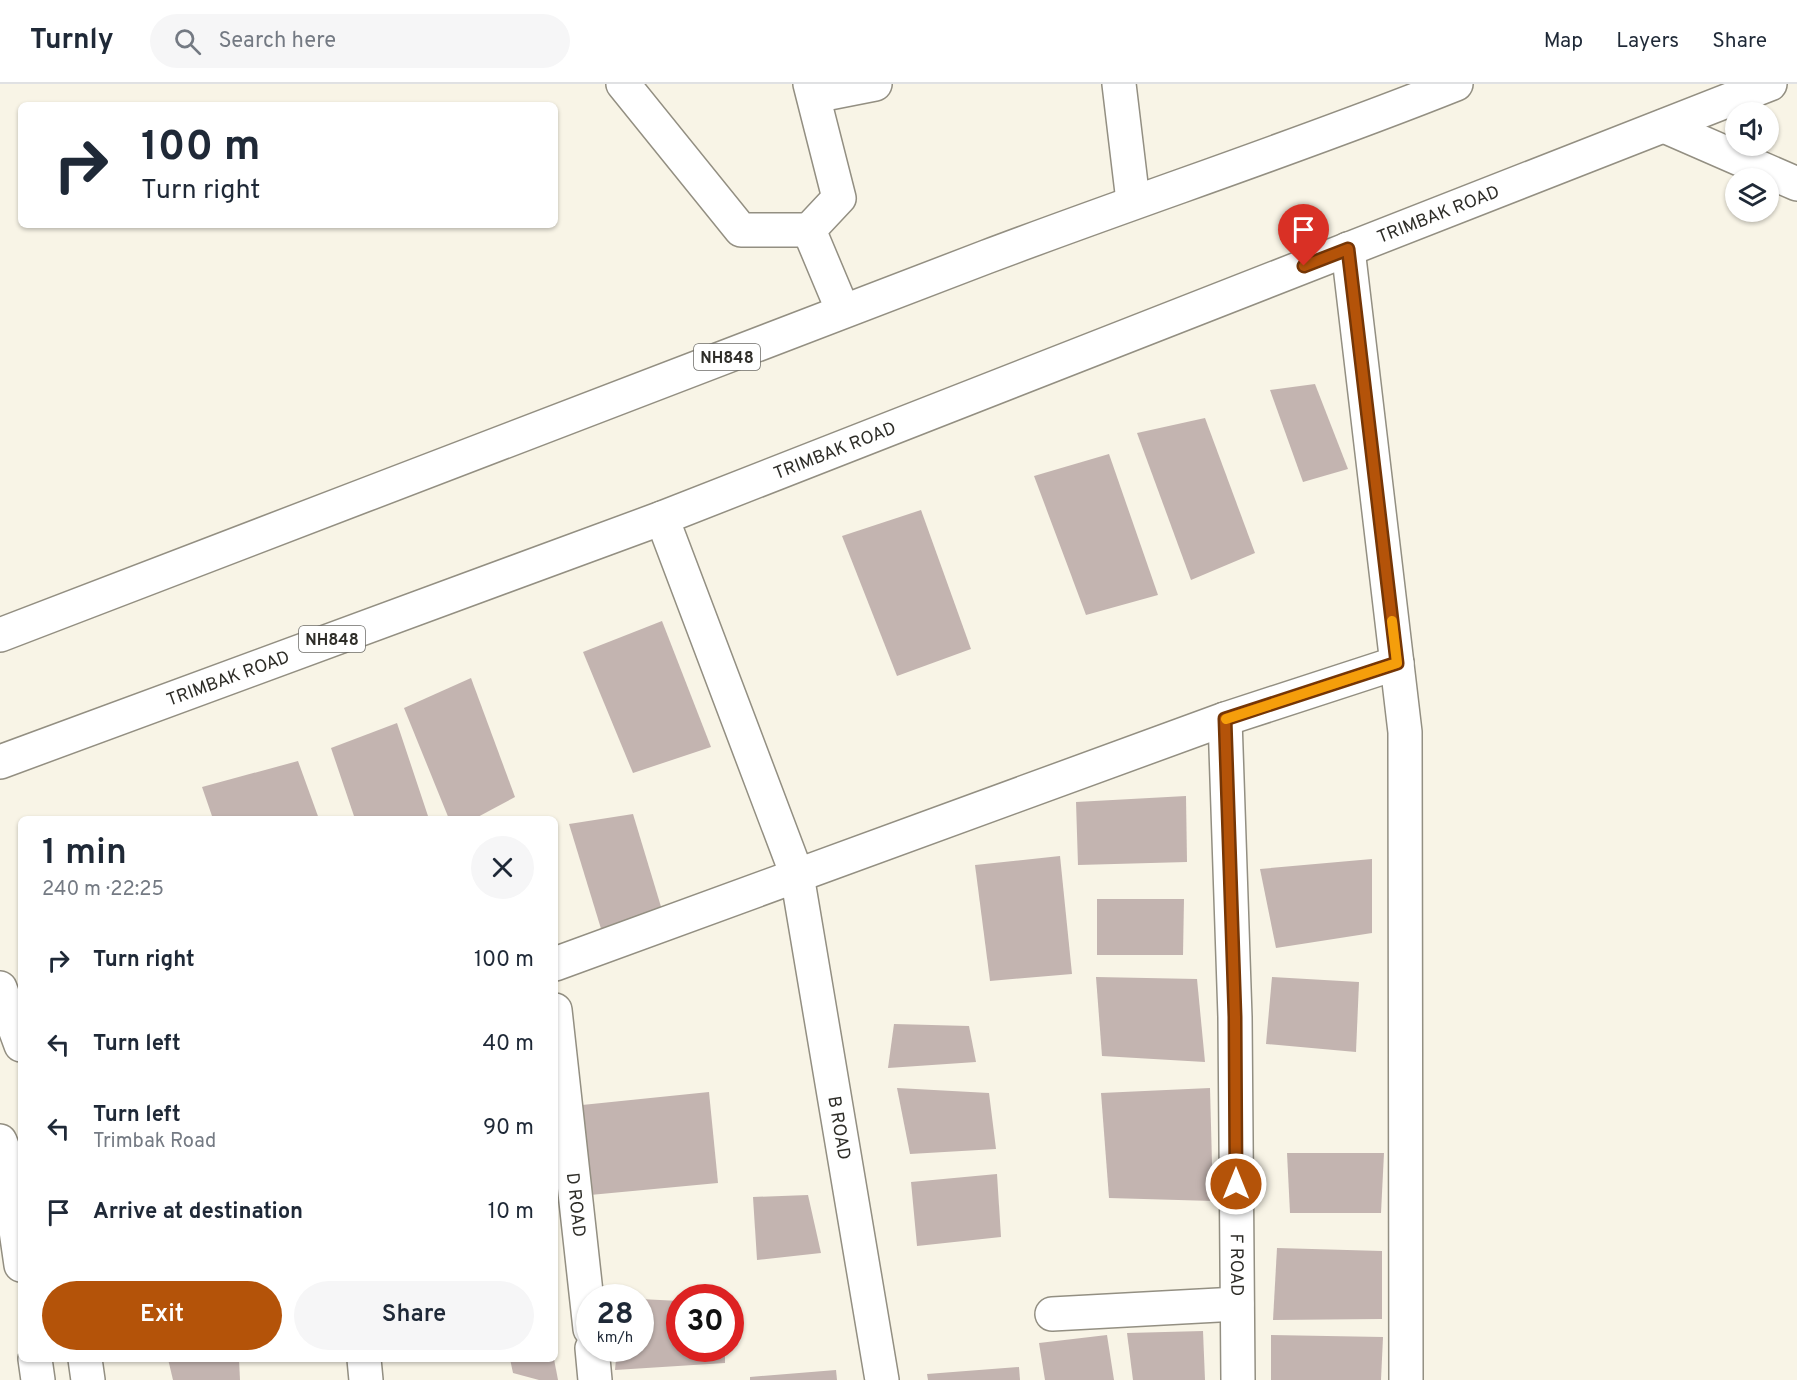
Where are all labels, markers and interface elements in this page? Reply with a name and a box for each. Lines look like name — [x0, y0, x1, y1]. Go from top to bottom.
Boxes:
search box — [150, 14, 570, 68]
text: Turnly — [30, 23, 114, 59]
icon: search — [171, 25, 204, 58]
text: Search here — [219, 28, 336, 55]
text: Map — [1544, 28, 1583, 55]
text: Layers — [1616, 28, 1679, 55]
text: Share — [1712, 28, 1767, 55]
map controls — [1725, 102, 1779, 222]
button: sound — [1725, 102, 1779, 156]
text: 100 m — [141, 122, 260, 175]
icon: right — [42, 126, 120, 204]
button: layers — [1725, 168, 1779, 222]
text: Turn right — [141, 174, 260, 208]
street label: TRIMBAK ROAD — [1374, 181, 1503, 250]
pin — [1278, 204, 1329, 266]
icon: arrive — [1287, 213, 1320, 246]
road number: NH848 — [694, 344, 760, 370]
street label: TRIMBAK ROAD — [771, 417, 900, 486]
road number: NH848 — [299, 626, 365, 652]
street label: TRIMBAK ROAD — [164, 646, 293, 713]
text: 1 min — [42, 831, 127, 877]
button: close — [471, 836, 534, 899]
text: 240 m · 22:25 — [42, 877, 164, 903]
icon: right — [42, 944, 75, 977]
text: Turn right — [93, 947, 195, 974]
text: 100 m — [474, 947, 534, 974]
icon: left — [42, 1028, 75, 1061]
text: Turn left — [93, 1031, 181, 1058]
text: 40 m — [482, 1031, 534, 1058]
street label: B ROAD — [821, 1094, 855, 1162]
text: Turn left — [93, 1102, 181, 1129]
icon: left — [42, 1112, 75, 1145]
text: 90 m — [483, 1115, 534, 1142]
text: Trimbak Road — [93, 1129, 216, 1155]
position arrow — [1204, 1152, 1268, 1216]
street label: D ROAD — [560, 1171, 590, 1239]
icon: arrive — [42, 1196, 75, 1229]
text: Arrive at destination — [93, 1199, 303, 1226]
text: 10 m — [488, 1199, 534, 1226]
street label: F ROAD — [1224, 1233, 1247, 1296]
button: Exit — [42, 1281, 282, 1350]
button: Share — [294, 1281, 534, 1350]
speed limit sign: 30 — [666, 1284, 744, 1362]
text: 28 — [596, 1297, 634, 1334]
text: km/h — [597, 1329, 633, 1348]

